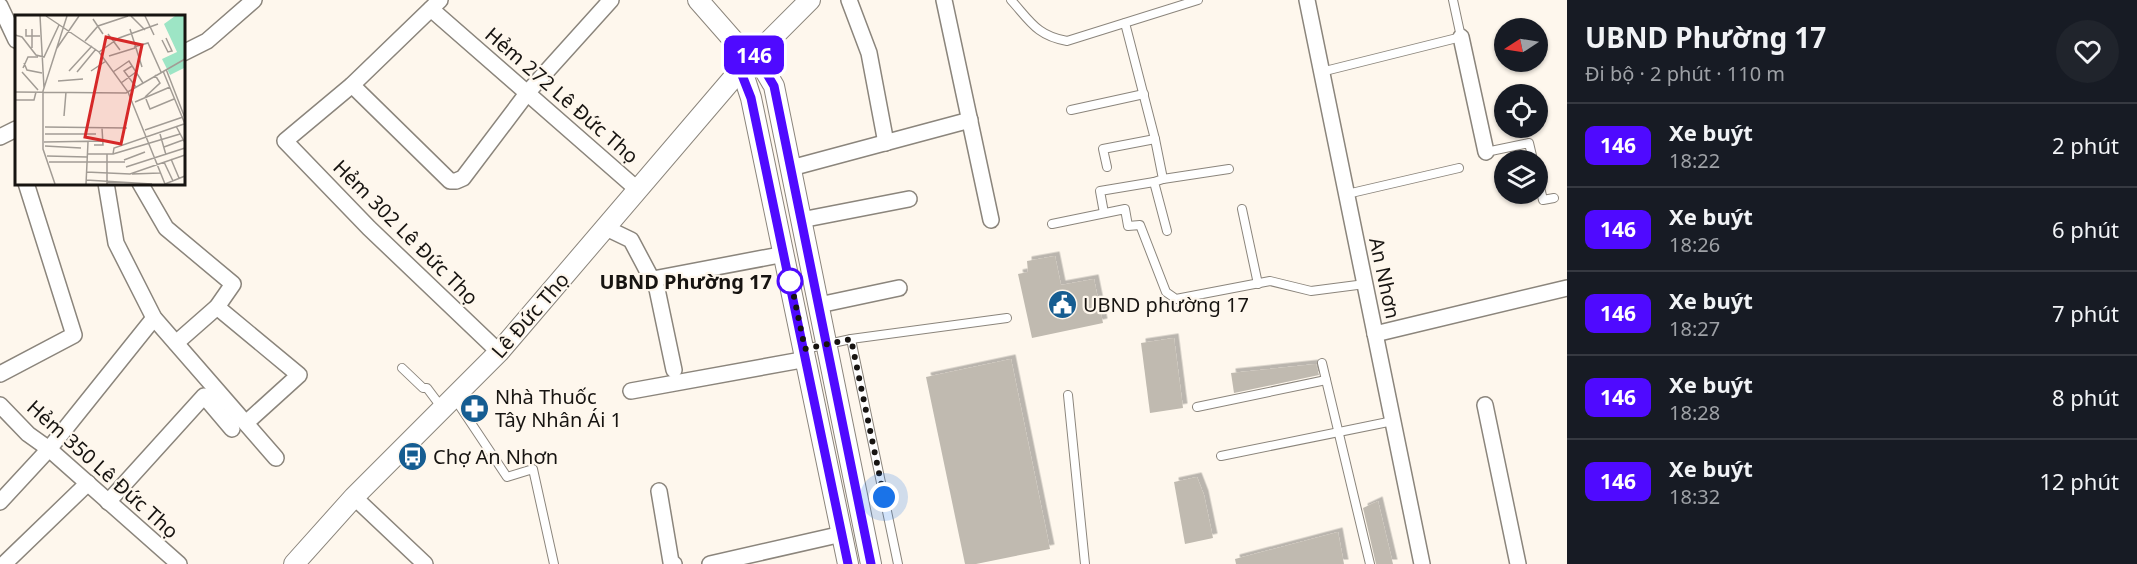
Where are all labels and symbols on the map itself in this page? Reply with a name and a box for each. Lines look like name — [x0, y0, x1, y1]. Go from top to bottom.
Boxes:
inset map — [15, 15, 184, 184]
north arrow — [1494, 18, 1548, 72]
street label: Hẻm 272 Lê Đức Thọ — [480, 21, 644, 169]
line badge: 146 — [720, 36, 789, 74]
street label: Hẻm 302 Lê Đức Thọ — [328, 154, 484, 310]
street label: An Nhơn — [1363, 235, 1407, 321]
street label: Lê Đức Thọ — [485, 266, 575, 364]
place label: UBND Phường 17 — [600, 268, 772, 295]
marker: UBND Phường 17 — [777, 268, 803, 294]
public building icon: UBND phường 17 — [1046, 288, 1078, 320]
place label: UBND phường 17 — [1083, 291, 1249, 318]
place label: Nhà Thuốc Tây Nhân Ái 1 — [495, 383, 622, 433]
pharmacy icon: Nhà Thuốc Tây Nhân Ái 1 — [458, 392, 490, 424]
street label: Hẻm 350 Lê Đức Thọ — [22, 394, 184, 544]
bus stop icon: Chợ An Nhơn — [396, 440, 428, 472]
place label: Chợ An Nhơn — [433, 443, 558, 470]
your location — [869, 482, 899, 512]

